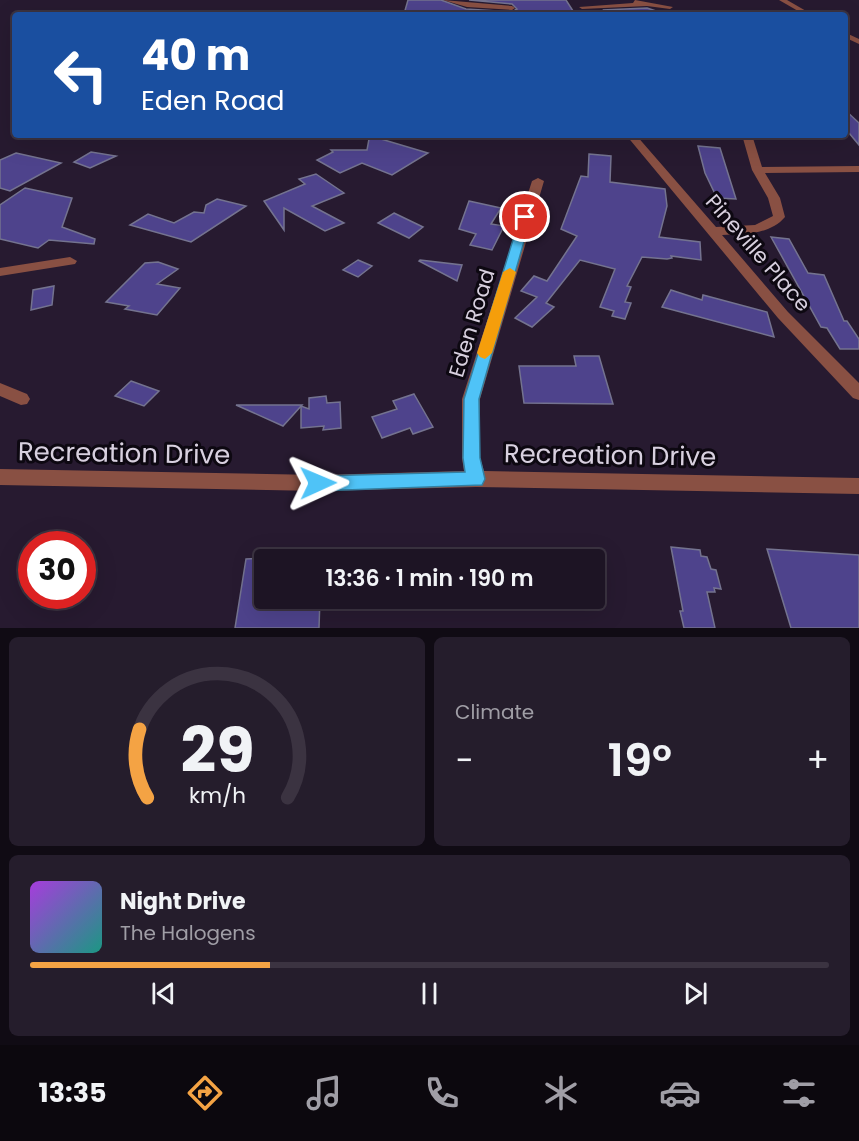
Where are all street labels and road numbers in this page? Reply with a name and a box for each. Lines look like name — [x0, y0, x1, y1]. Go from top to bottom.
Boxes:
street label: Pineville Place — [699, 188, 818, 318]
street label: Eden Road — [441, 265, 502, 380]
street label: Recreation Drive — [18, 433, 230, 473]
street label: Recreation Drive — [504, 435, 716, 475]

